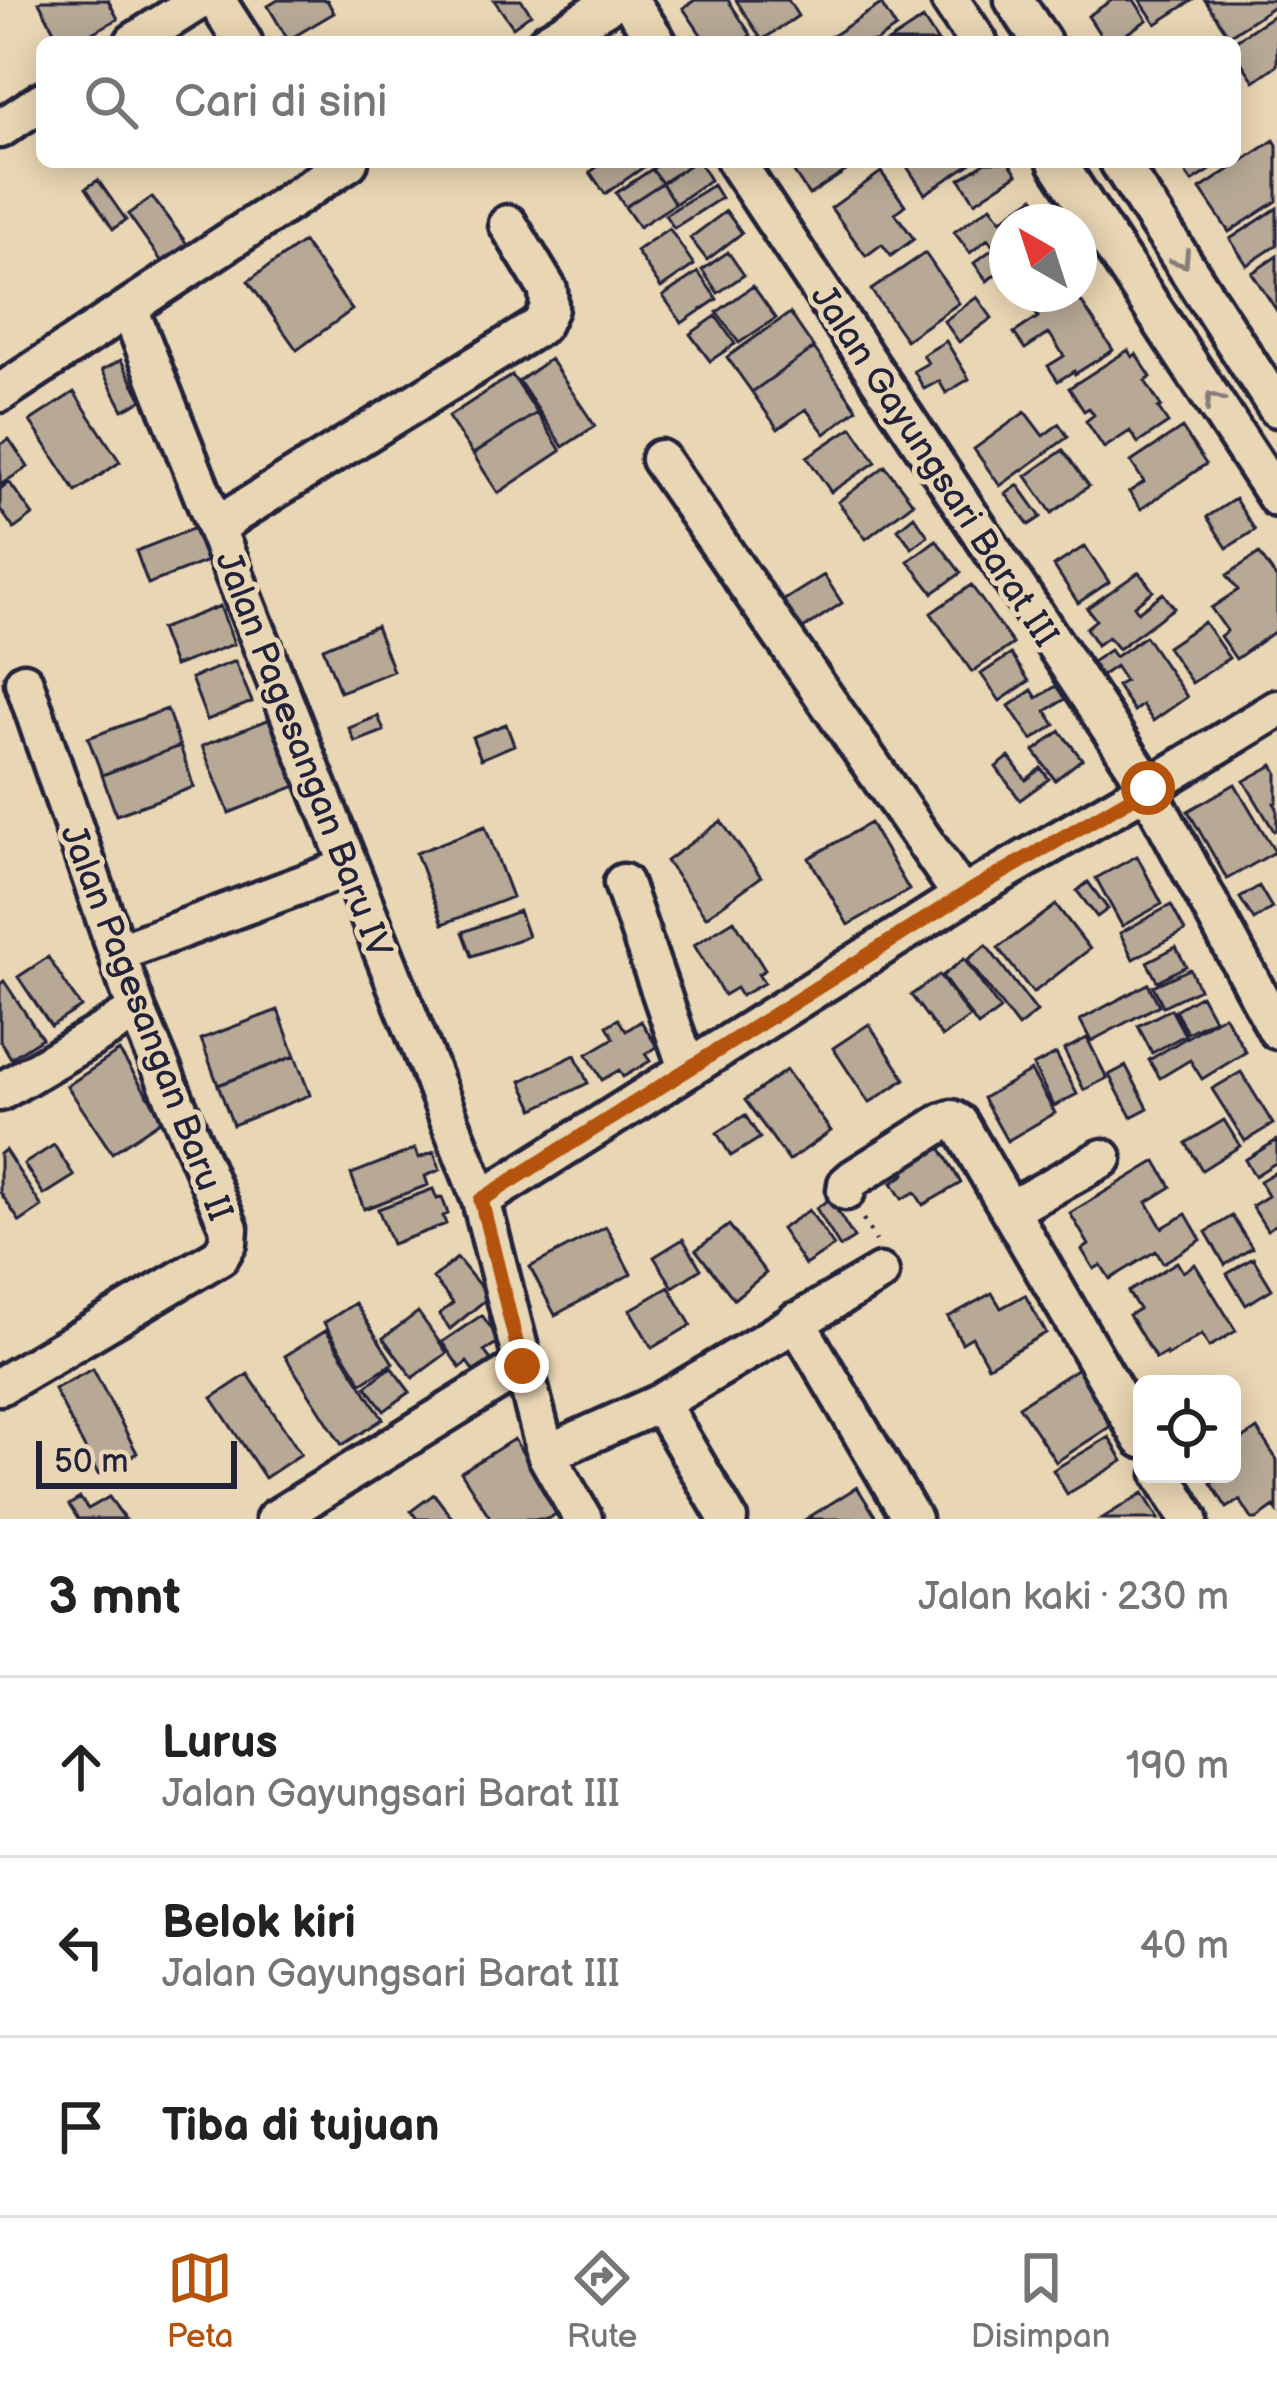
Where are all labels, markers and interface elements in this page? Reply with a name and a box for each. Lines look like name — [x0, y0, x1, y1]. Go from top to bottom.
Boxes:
search box — [36, 36, 1241, 168]
icon: search — [78, 69, 144, 135]
text: Cari di sini — [174, 75, 388, 130]
north arrow — [989, 204, 1097, 312]
one-way arrow — [1168, 247, 1190, 269]
street label: Jalan Gayungsari Barat III — [801, 277, 1067, 655]
one-way arrow — [1204, 391, 1227, 413]
street label: Jalan Pagesangan Baru IV — [205, 546, 400, 964]
route start — [1121, 761, 1175, 815]
street label: Jalan Pagesangan Baru II — [50, 819, 241, 1227]
route end — [495, 1339, 549, 1393]
map controls — [1133, 1375, 1241, 1483]
button: locate — [1133, 1375, 1241, 1483]
scale bar — [36, 1435, 237, 1488]
text: 50 m — [54, 1442, 129, 1482]
text: 3 mnt — [48, 1567, 181, 1628]
text: Jalan kaki · 230 m — [918, 1574, 1229, 1621]
text: Lurus — [162, 1716, 278, 1771]
icon: ahead — [48, 1734, 114, 1800]
text: 190 m — [1126, 1743, 1229, 1790]
text: Jalan Gayungsari Barat III — [162, 1771, 620, 1818]
text: Belok kiri — [162, 1896, 356, 1951]
icon: left — [48, 1914, 114, 1980]
text: 40 m — [1139, 1923, 1229, 1970]
text: Jalan Gayungsari Barat III — [162, 1951, 620, 1998]
icon: arrive — [48, 2094, 114, 2160]
text: Tiba di tujuan — [162, 2099, 440, 2154]
tab: Peta — [167, 2245, 234, 2357]
tab: Rute — [567, 2245, 637, 2357]
tab: Disimpan — [971, 2245, 1110, 2357]

